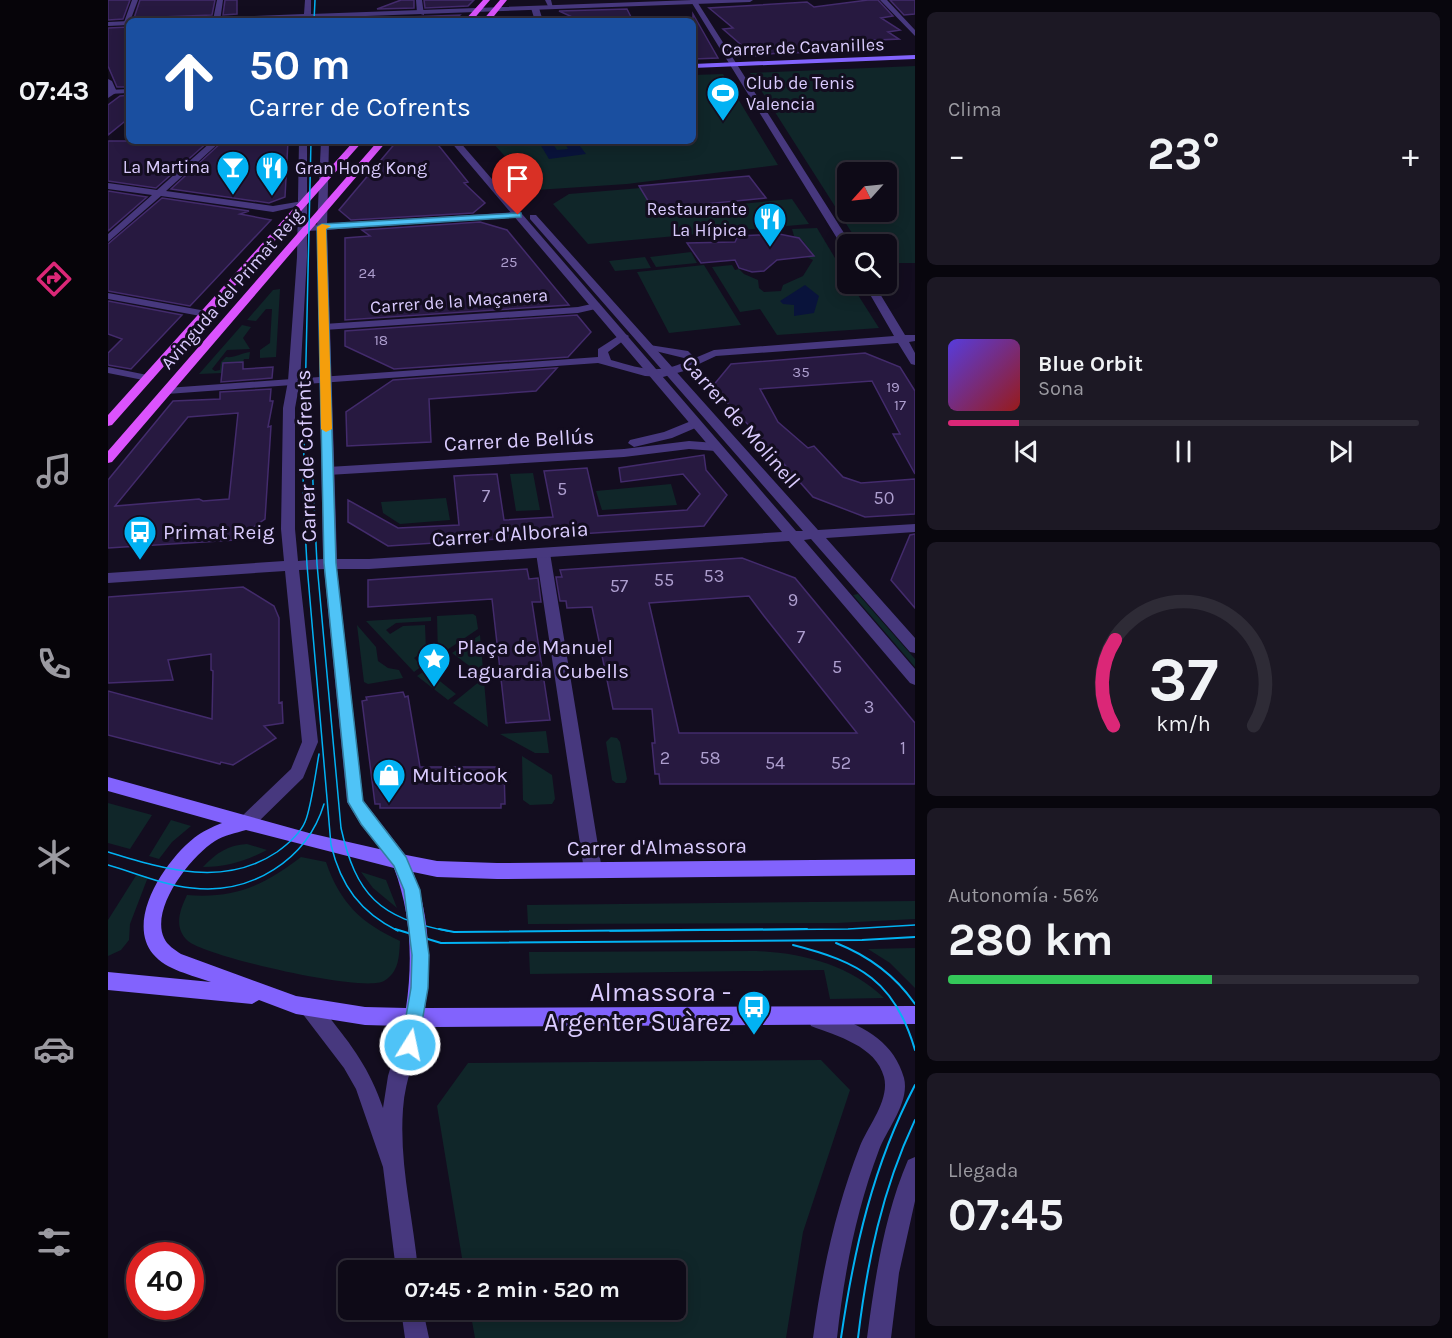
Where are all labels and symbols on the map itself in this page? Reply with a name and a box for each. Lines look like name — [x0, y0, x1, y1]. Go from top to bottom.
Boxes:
street label: Carrer de Cavanilles — [721, 33, 885, 61]
place label: Club de Tenis Valencia — [746, 72, 855, 115]
sports icon: Club de Tenis Valencia — [705, 75, 741, 122]
bar icon: La Martina — [215, 149, 251, 196]
restaurant icon: Gran Hong Kong — [254, 150, 290, 197]
pin — [492, 153, 543, 215]
place label: La Martina — [123, 156, 210, 178]
place label: Gran Hong Kong — [295, 157, 427, 179]
north arrow — [837, 162, 897, 222]
place label: Restaurante La Hípica — [646, 198, 747, 241]
restaurant icon: Restaurante La Hípica — [752, 201, 788, 248]
street label: Avinguda del Primat Reig — [156, 204, 308, 374]
house number: 25 — [500, 253, 518, 271]
house number: 24 — [358, 264, 376, 282]
street label: Carrer de la Maçanera — [369, 284, 549, 318]
house number: 18 — [374, 331, 388, 349]
street label: Carrer de Molinell — [677, 351, 805, 493]
house number: 35 — [792, 363, 810, 381]
street label: Carrer de Cofrents — [291, 369, 321, 543]
house number: 19 — [886, 378, 900, 396]
house number: 17 — [894, 396, 906, 414]
street label: Carrer de Bellús — [443, 424, 595, 456]
house number: 5 — [557, 478, 567, 500]
house number: 7 — [482, 485, 491, 507]
house number: 50 — [874, 487, 894, 509]
bus stop icon: Primat Reig — [122, 514, 158, 561]
street label: Carrer d'Alboraia — [431, 517, 589, 551]
place label: Primat Reig — [163, 520, 274, 544]
house number: 53 — [704, 565, 724, 587]
house number: 55 — [654, 569, 674, 591]
house number: 57 — [610, 575, 629, 597]
house number: 9 — [788, 589, 798, 611]
house number: 7 — [797, 626, 806, 648]
place label: Plaça de Manuel Laguardia Cubells — [457, 635, 629, 683]
place icon: Plaça de Manuel Laguardia Cubells — [416, 641, 452, 688]
house number: 5 — [832, 656, 842, 678]
house number: 3 — [864, 696, 874, 718]
house number: 1 — [900, 737, 906, 759]
house number: 2 — [660, 747, 670, 769]
house number: 58 — [699, 747, 721, 769]
house number: 54 — [765, 752, 785, 774]
house number: 52 — [831, 752, 851, 774]
shop icon: Multicook — [371, 757, 407, 804]
place label: Multicook — [412, 763, 508, 787]
street label: Carrer d'Almassora — [567, 833, 747, 861]
place label: Almassora - Argenter Suàrez — [544, 977, 731, 1038]
bus stop icon: Almassora - Argenter Suàrez — [736, 989, 772, 1036]
position arrow — [378, 1013, 442, 1077]
speed limit sign: 40 — [126, 1242, 204, 1320]

